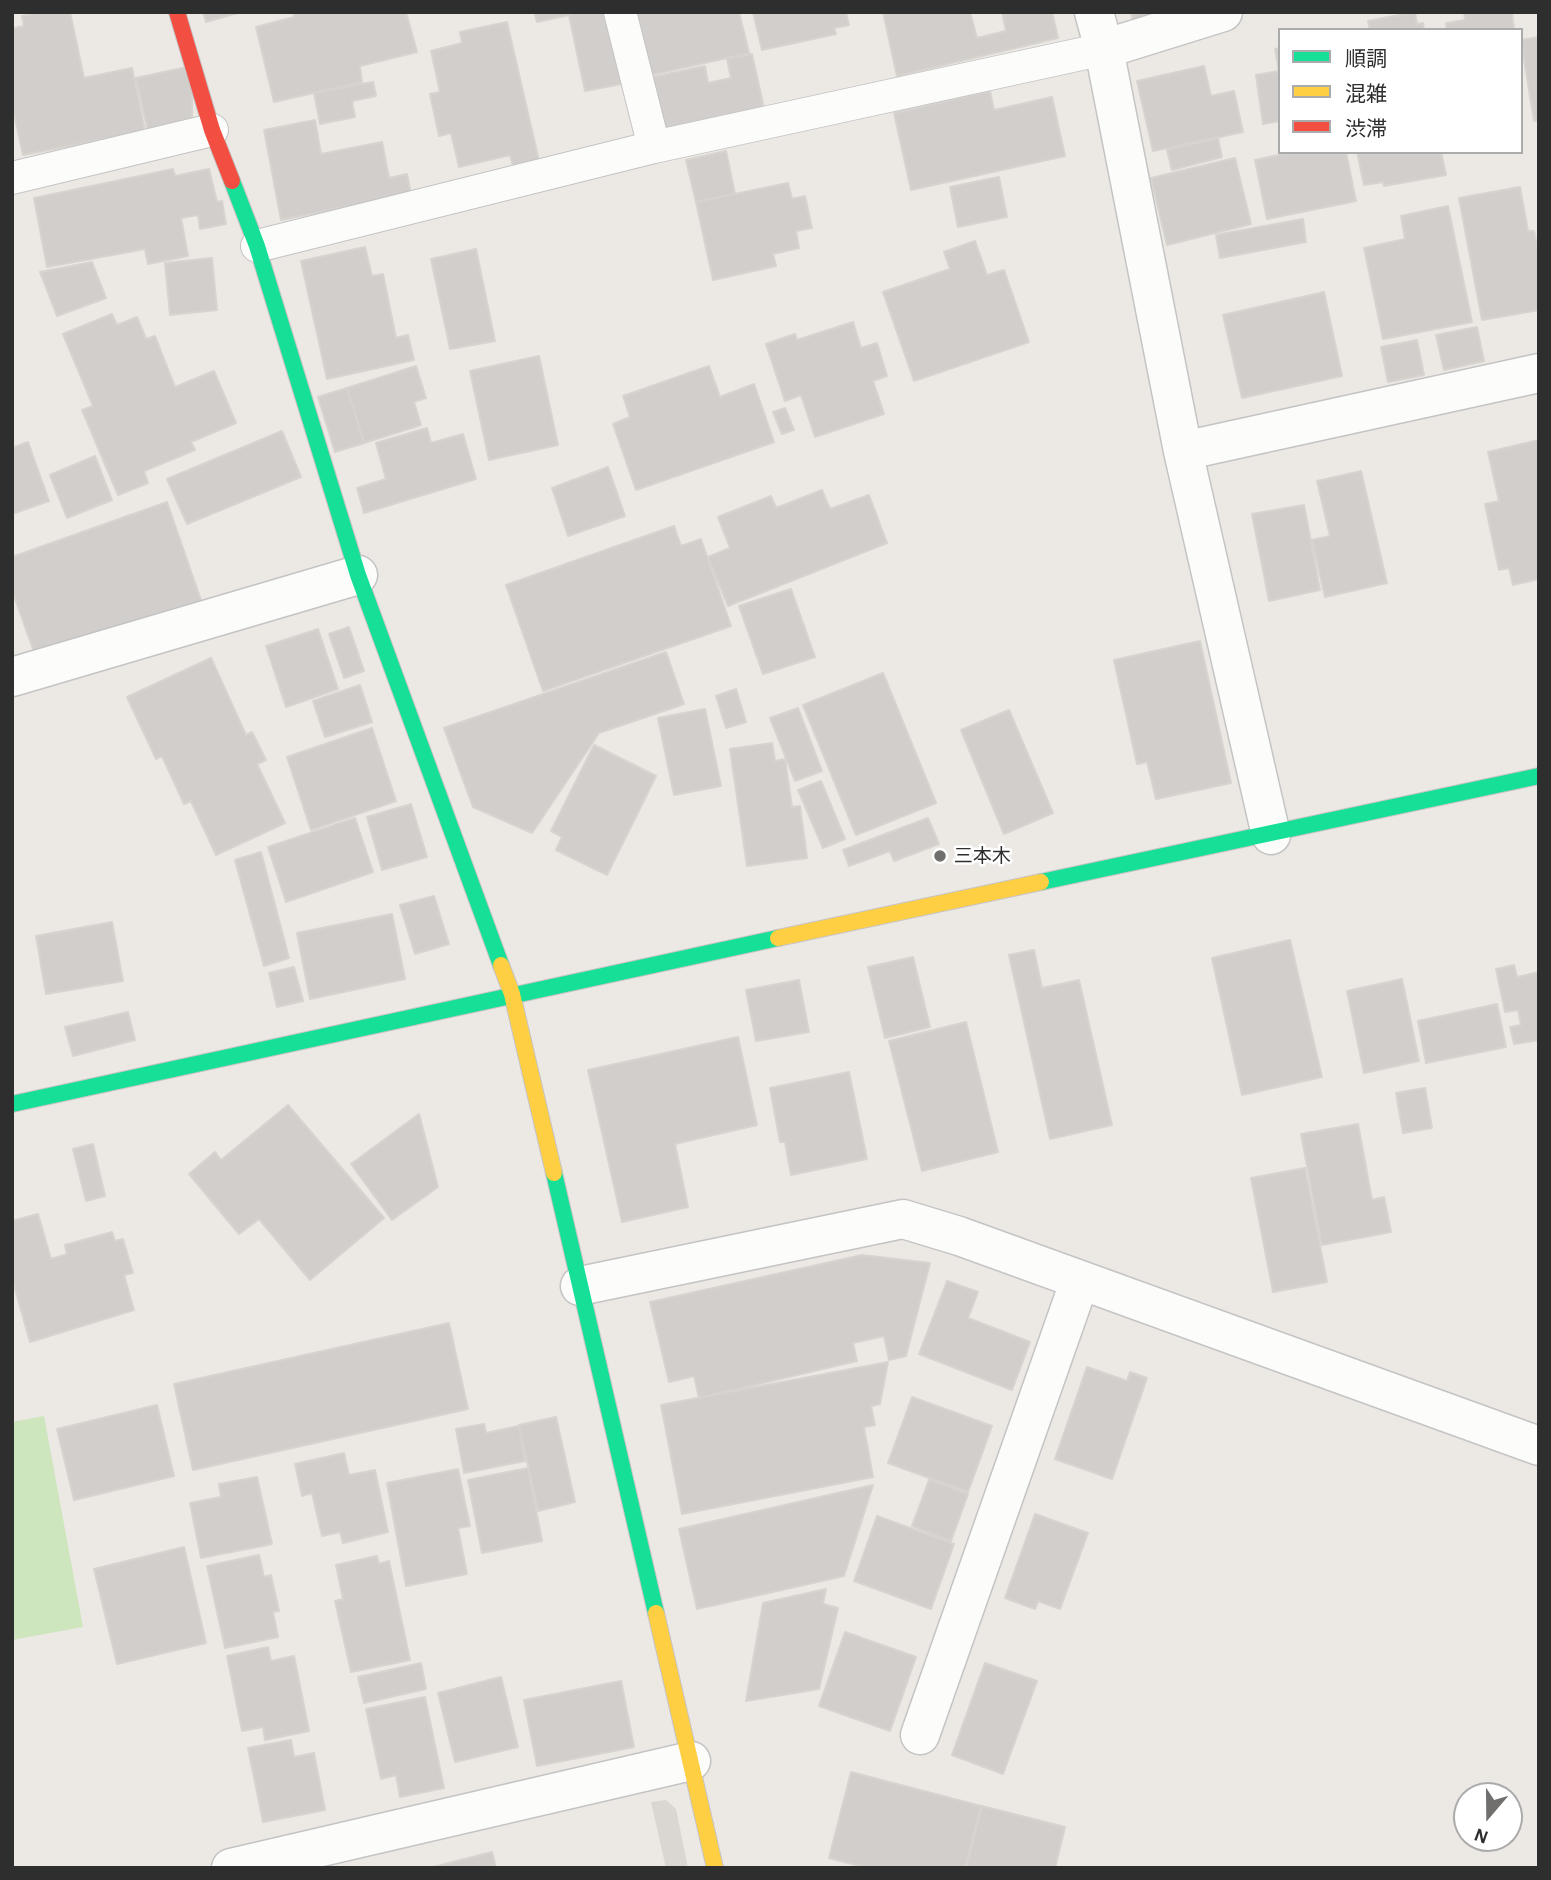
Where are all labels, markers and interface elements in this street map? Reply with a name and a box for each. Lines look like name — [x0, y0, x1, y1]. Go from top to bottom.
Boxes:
legend — [1278, 28, 1523, 154]
text: 順調 — [1345, 49, 1387, 70]
text: 混雑 — [1345, 84, 1387, 105]
text: 渋滞 — [1345, 119, 1387, 140]
place label: 三本木 — [954, 845, 1011, 867]
marker: 三本木 — [932, 848, 948, 864]
north arrow — [1453, 1782, 1523, 1852]
text: N — [1472, 1824, 1491, 1847]

